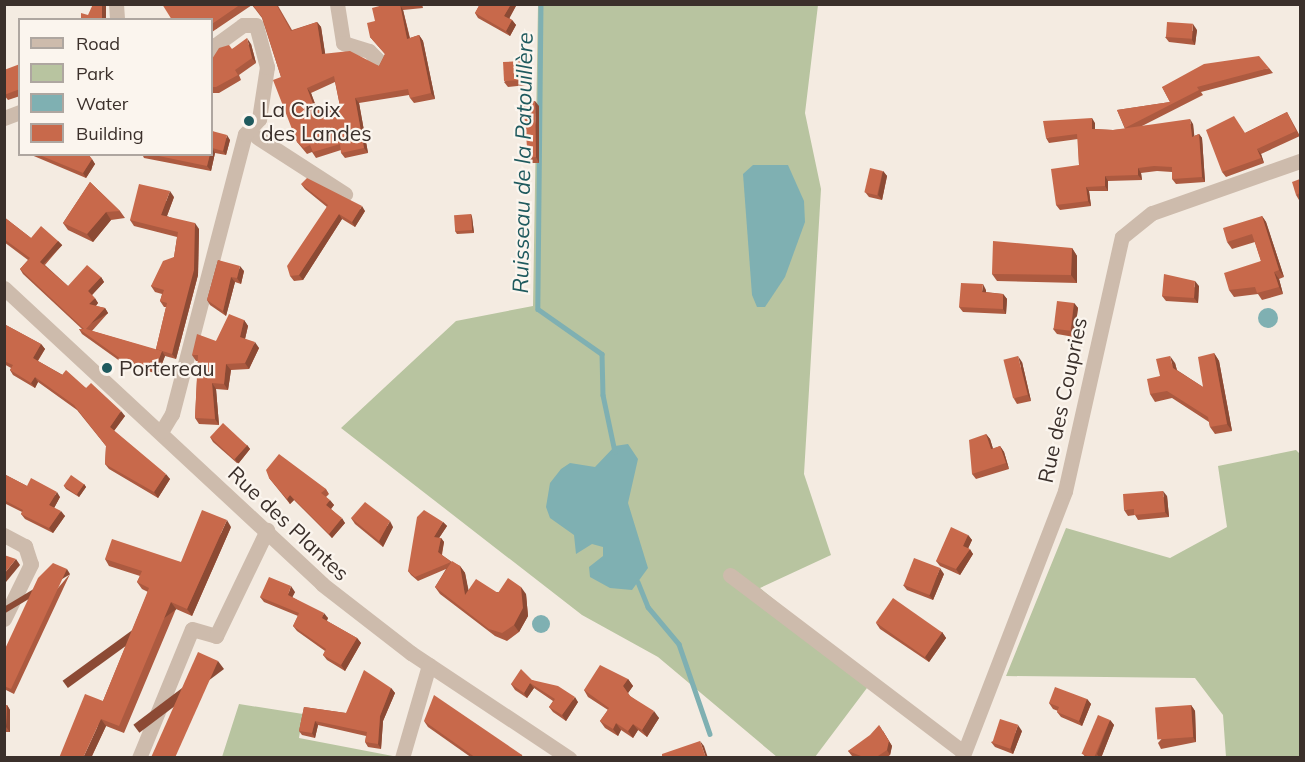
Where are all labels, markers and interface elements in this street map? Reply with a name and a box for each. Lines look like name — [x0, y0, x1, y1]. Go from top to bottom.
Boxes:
legend — [18, 18, 213, 156]
text: Road — [76, 32, 120, 55]
water label: Ruisseau de la Patouillère — [508, 32, 538, 294]
text: Park — [76, 62, 114, 85]
text: Water — [76, 92, 128, 115]
place label: La Croix des Landes — [261, 96, 372, 146]
marker: La Croix des Landes — [242, 114, 256, 128]
text: Building — [76, 122, 144, 145]
street label: Rue des Coupries — [1032, 315, 1092, 485]
place label: Portereau — [119, 355, 215, 381]
marker: Portereau — [100, 361, 114, 375]
street label: Rue des Plantes — [223, 461, 355, 585]

